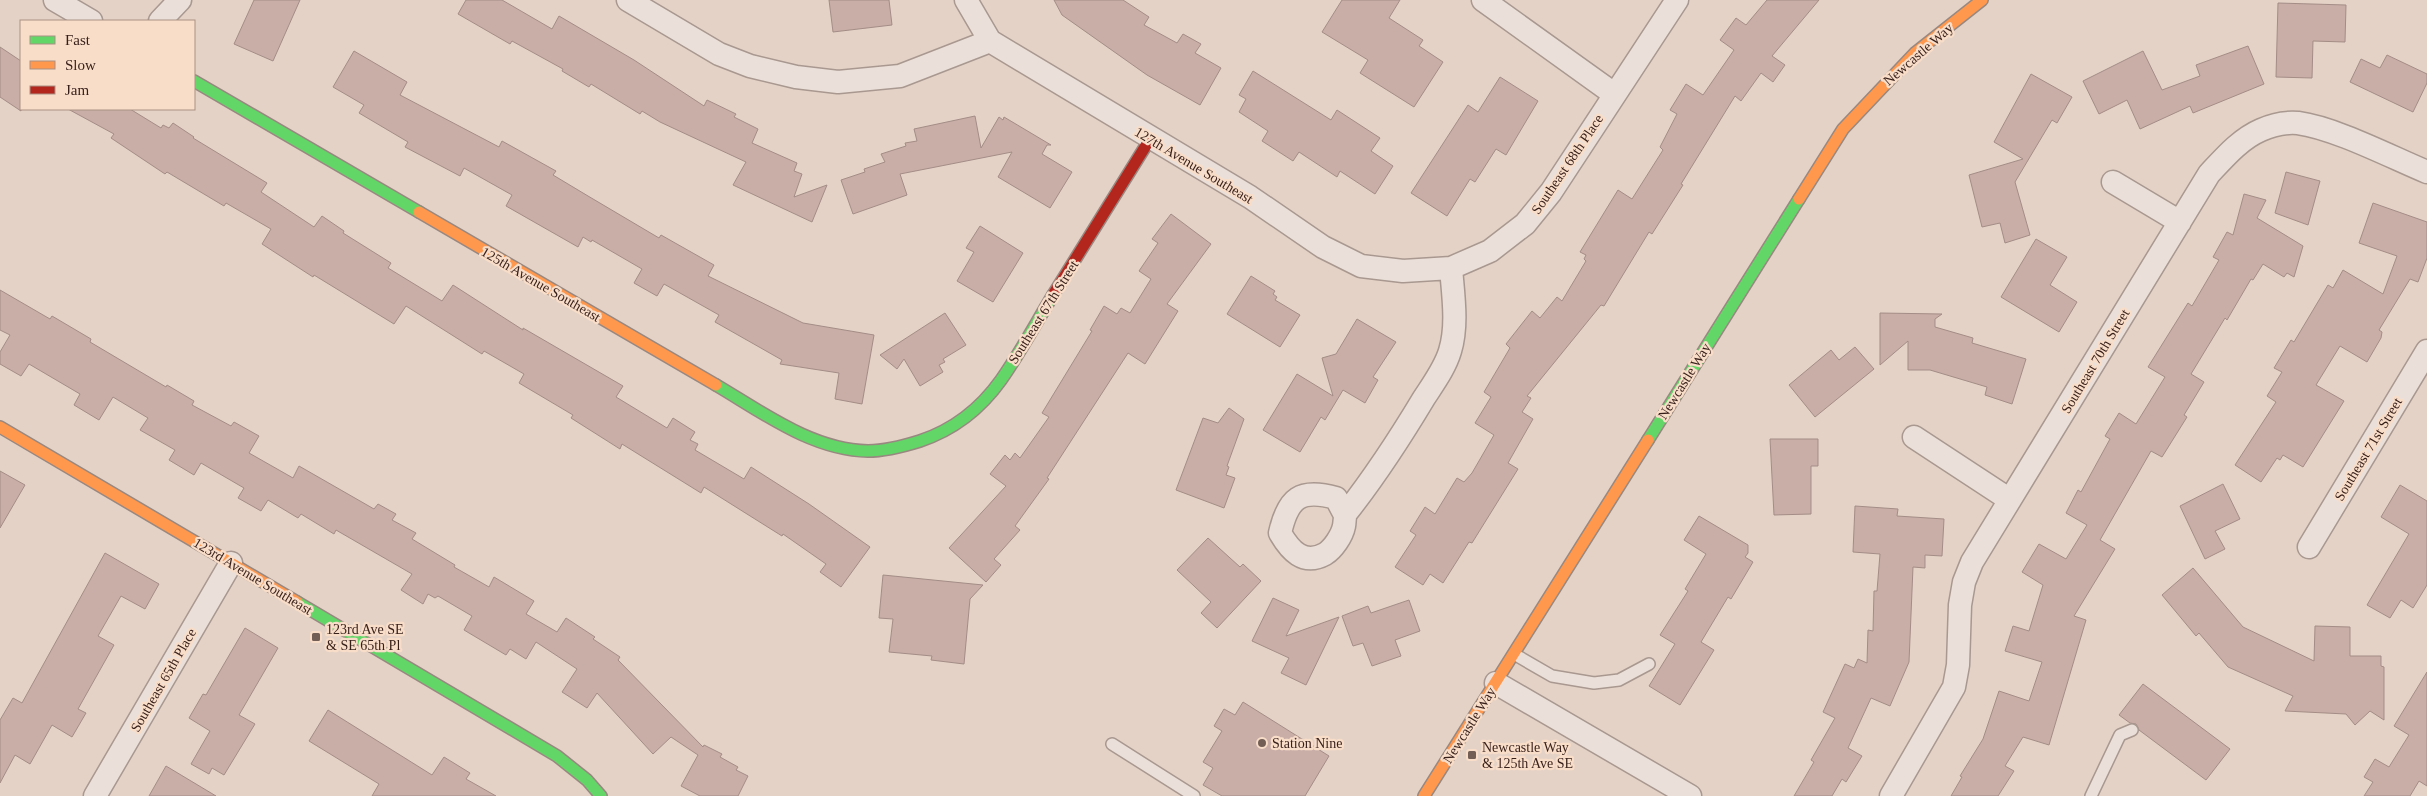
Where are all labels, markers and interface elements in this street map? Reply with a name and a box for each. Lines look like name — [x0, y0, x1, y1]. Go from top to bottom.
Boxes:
legend — [20, 20, 195, 110]
street label: Newcastle Way — [1881, 20, 1956, 89]
text: Fast — [65, 32, 91, 48]
text: Slow — [65, 57, 96, 73]
text: Jam — [65, 82, 89, 98]
street label: Southeast 68th Place — [1529, 112, 1606, 217]
street label: 127th Avenue Southeast — [1132, 124, 1256, 207]
street label: 125th Avenue Southeast — [479, 244, 603, 325]
street label: Southeast 67th Street — [1006, 258, 1081, 367]
street label: Southeast 70th Street — [2058, 306, 2133, 416]
street label: Newcastle Way — [1655, 340, 1714, 422]
street label: Southeast 71st Street — [2332, 395, 2405, 503]
street label: 123rd Avenue Southeast — [191, 535, 315, 618]
place label: 123rd Ave SE & SE 65th Pl — [326, 622, 404, 653]
street label: Southeast 65th Place — [128, 626, 199, 735]
marker: 123rd Ave SE & SE 65th Pl — [310, 631, 322, 643]
street label: Newcastle Way — [1440, 684, 1499, 766]
place label: Station Nine — [1272, 736, 1342, 751]
marker: Station Nine — [1256, 737, 1268, 749]
place label: Newcastle Way & 125th Ave SE — [1482, 740, 1573, 771]
marker: Newcastle Way & 125th Ave SE — [1466, 749, 1478, 761]

